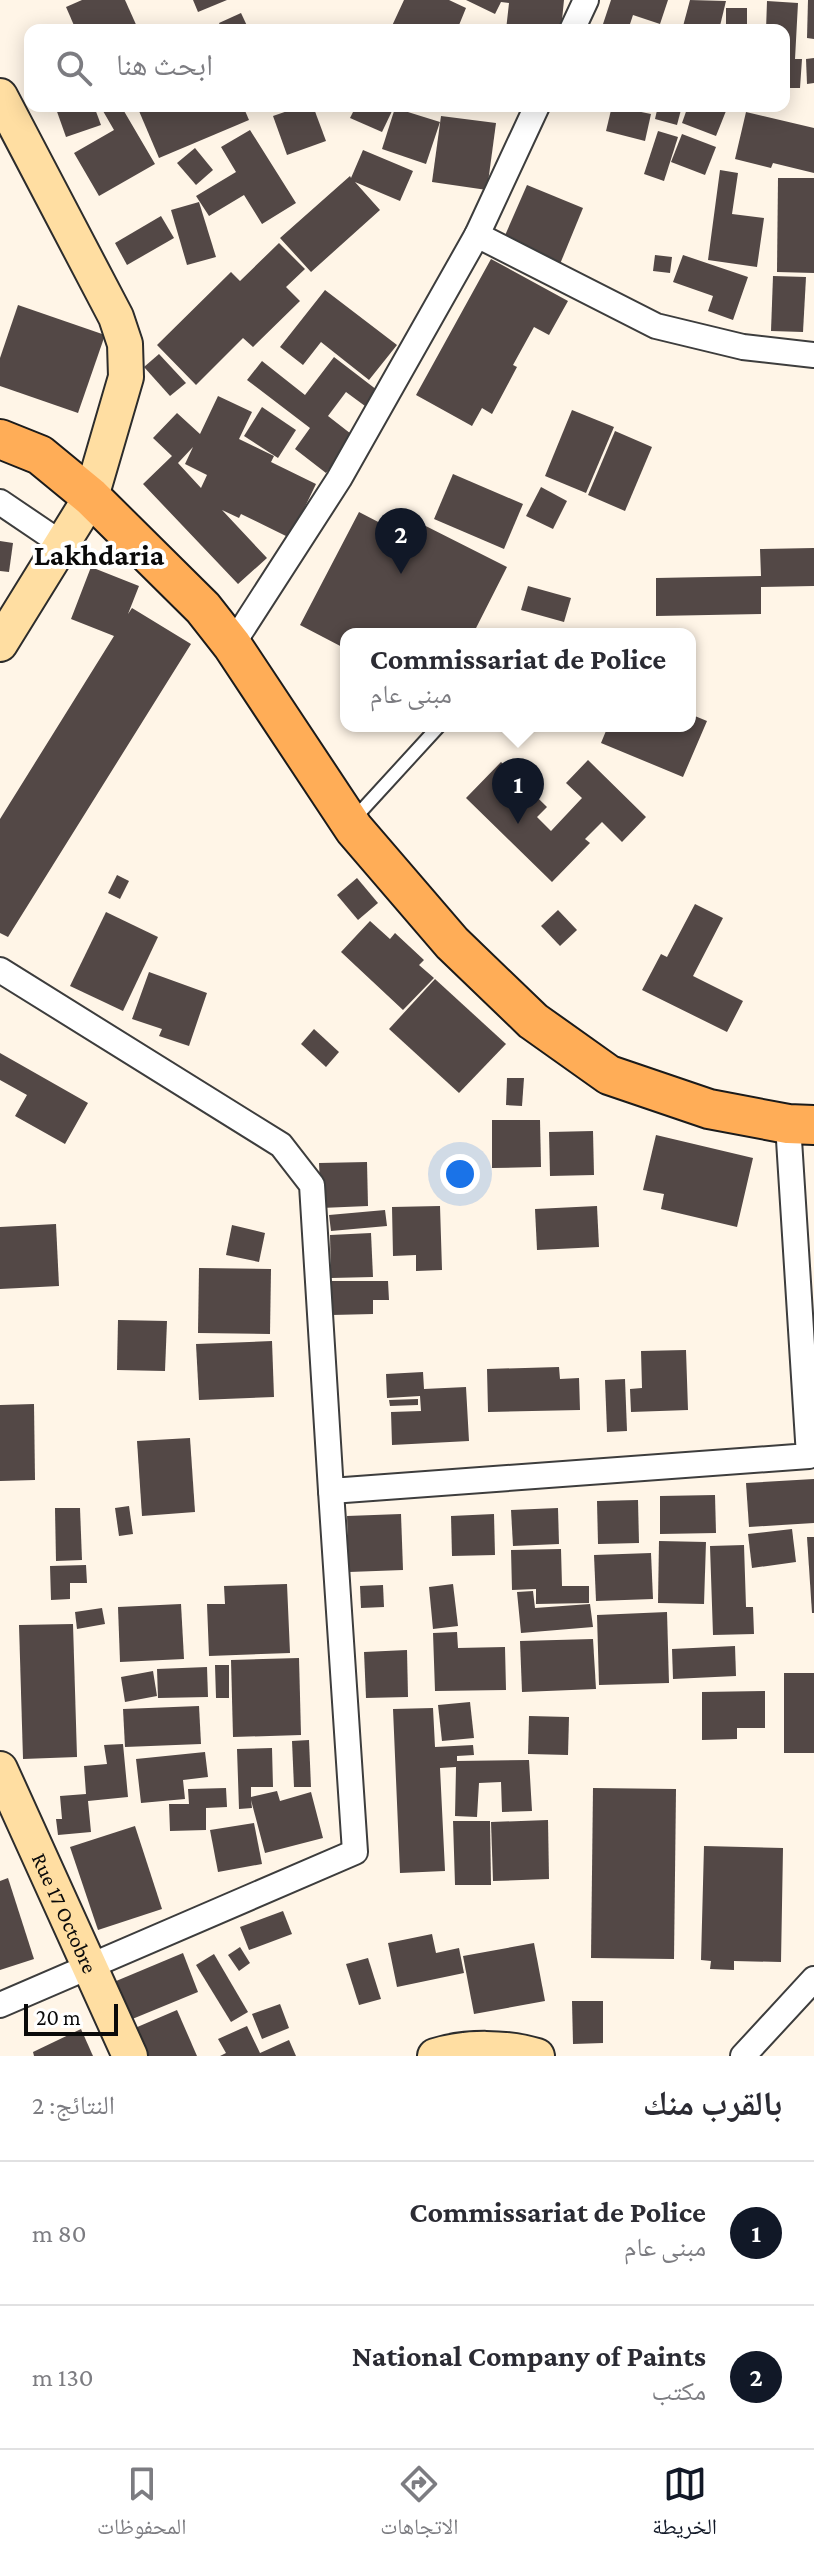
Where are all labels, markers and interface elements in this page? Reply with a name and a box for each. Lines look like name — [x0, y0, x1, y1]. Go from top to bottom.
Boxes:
search box — [24, 24, 790, 112]
icon: search — [52, 46, 96, 90]
text: ابحث هنا — [116, 48, 213, 81]
pin: 2 — [375, 508, 427, 574]
district label: Lakhdaria — [34, 538, 165, 571]
popup — [340, 628, 696, 732]
text: Commissariat de Police — [370, 642, 666, 675]
text: مبنى عام — [370, 680, 452, 709]
pin: 1 — [492, 758, 544, 824]
your location — [440, 1154, 480, 1194]
street label: Rue 17 Octobre — [27, 1849, 103, 1977]
scale bar — [24, 2000, 118, 2036]
text: 20 m — [36, 2005, 81, 2030]
text: بالقرب منك — [643, 2085, 782, 2122]
text: النتائج: 2 — [32, 2091, 115, 2120]
text: Commissariat de Police — [409, 2195, 706, 2228]
text: 80 m — [32, 2219, 86, 2248]
text: 1 — [751, 2219, 761, 2248]
text: مبنى عام — [624, 2233, 706, 2262]
text: National Company of Paints — [352, 2339, 706, 2372]
text: 130 m — [32, 2363, 93, 2392]
text: 2 — [749, 2363, 763, 2392]
text: مكتب — [652, 2377, 706, 2406]
tab: المحفوظات — [97, 2462, 186, 2548]
tab: الاتجاهات — [380, 2462, 458, 2548]
tab: الخريطة — [652, 2462, 717, 2548]

